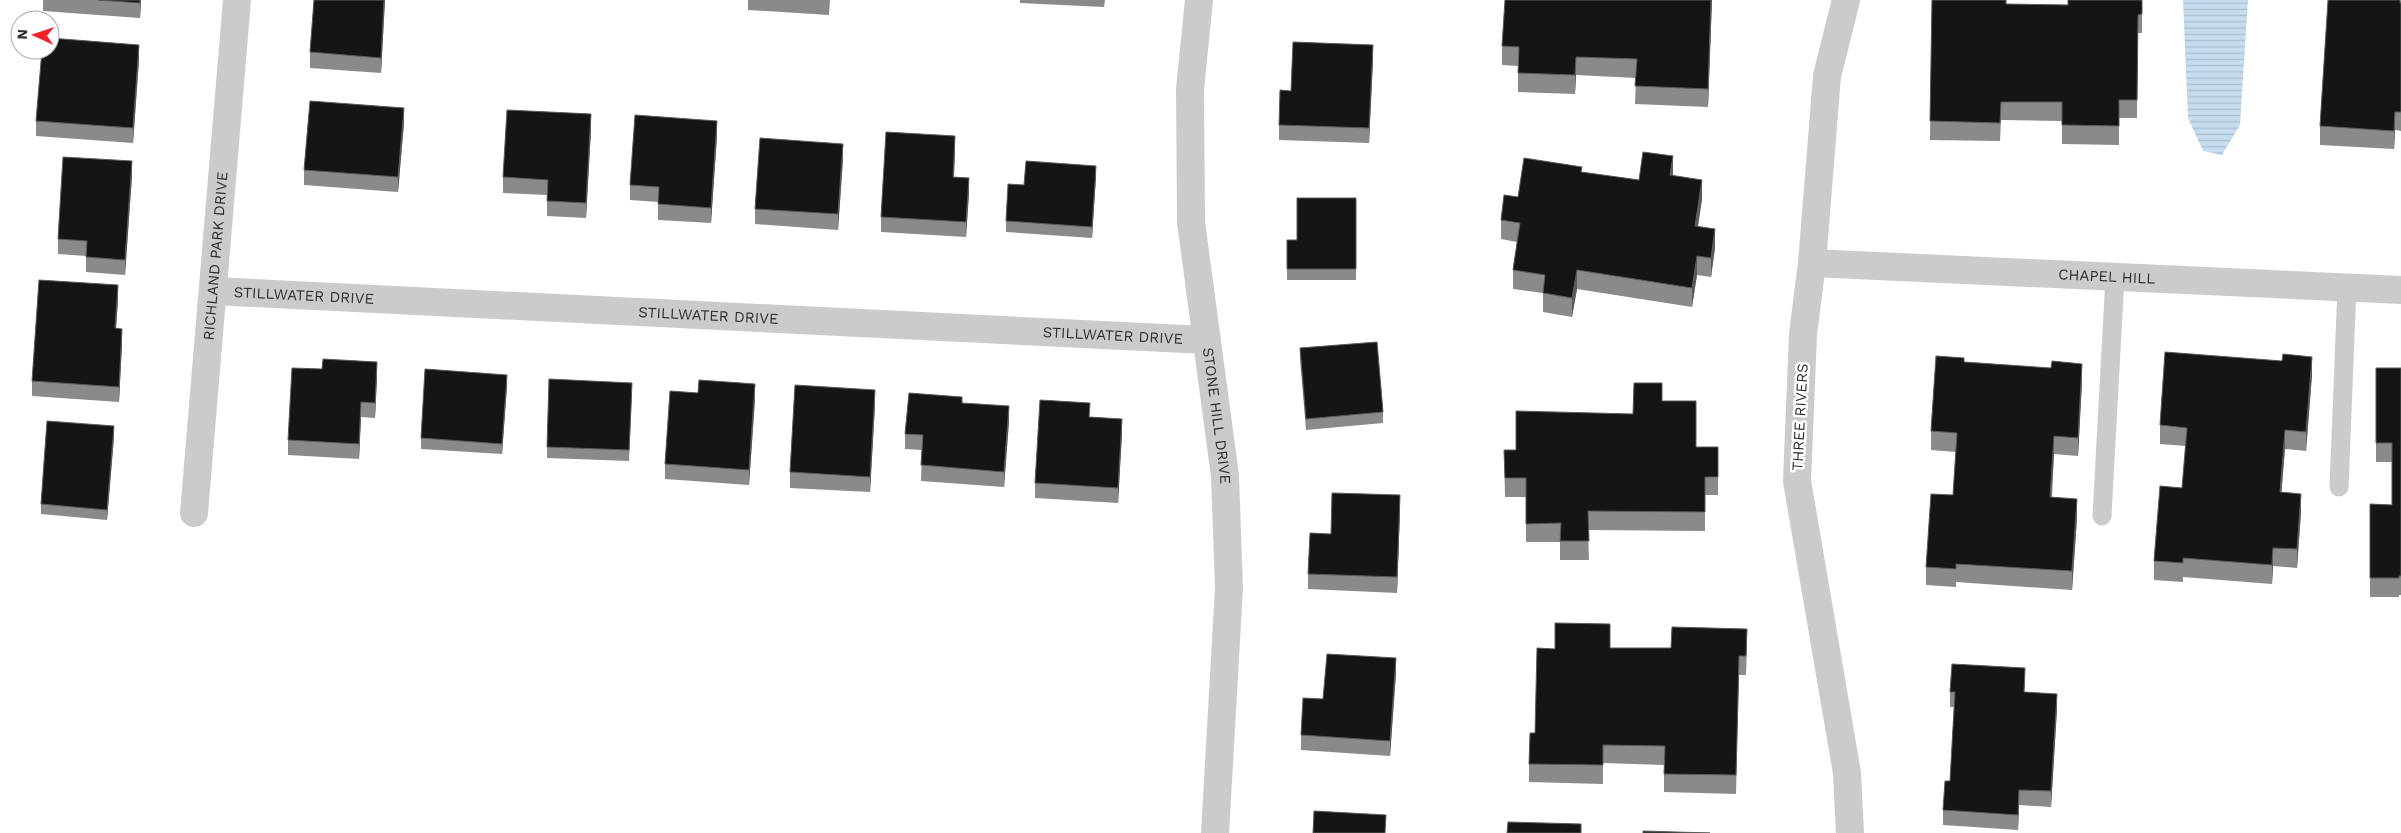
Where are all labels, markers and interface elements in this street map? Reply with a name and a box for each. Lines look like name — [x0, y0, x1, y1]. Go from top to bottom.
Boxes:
north arrow — [10, 10, 60, 60]
text: N — [14, 29, 30, 40]
street label: RICHLAND PARK DRIVE — [200, 171, 232, 341]
street label: CHAPEL HILL — [2058, 265, 2156, 288]
street label: STILLWATER DRIVE — [233, 283, 374, 308]
street label: STILLWATER DRIVE — [638, 303, 779, 328]
street label: STILLWATER DRIVE — [1042, 323, 1183, 348]
street label: STONE HILL DRIVE — [1199, 346, 1234, 484]
street label: THREE RIVERS — [1788, 363, 1812, 471]

